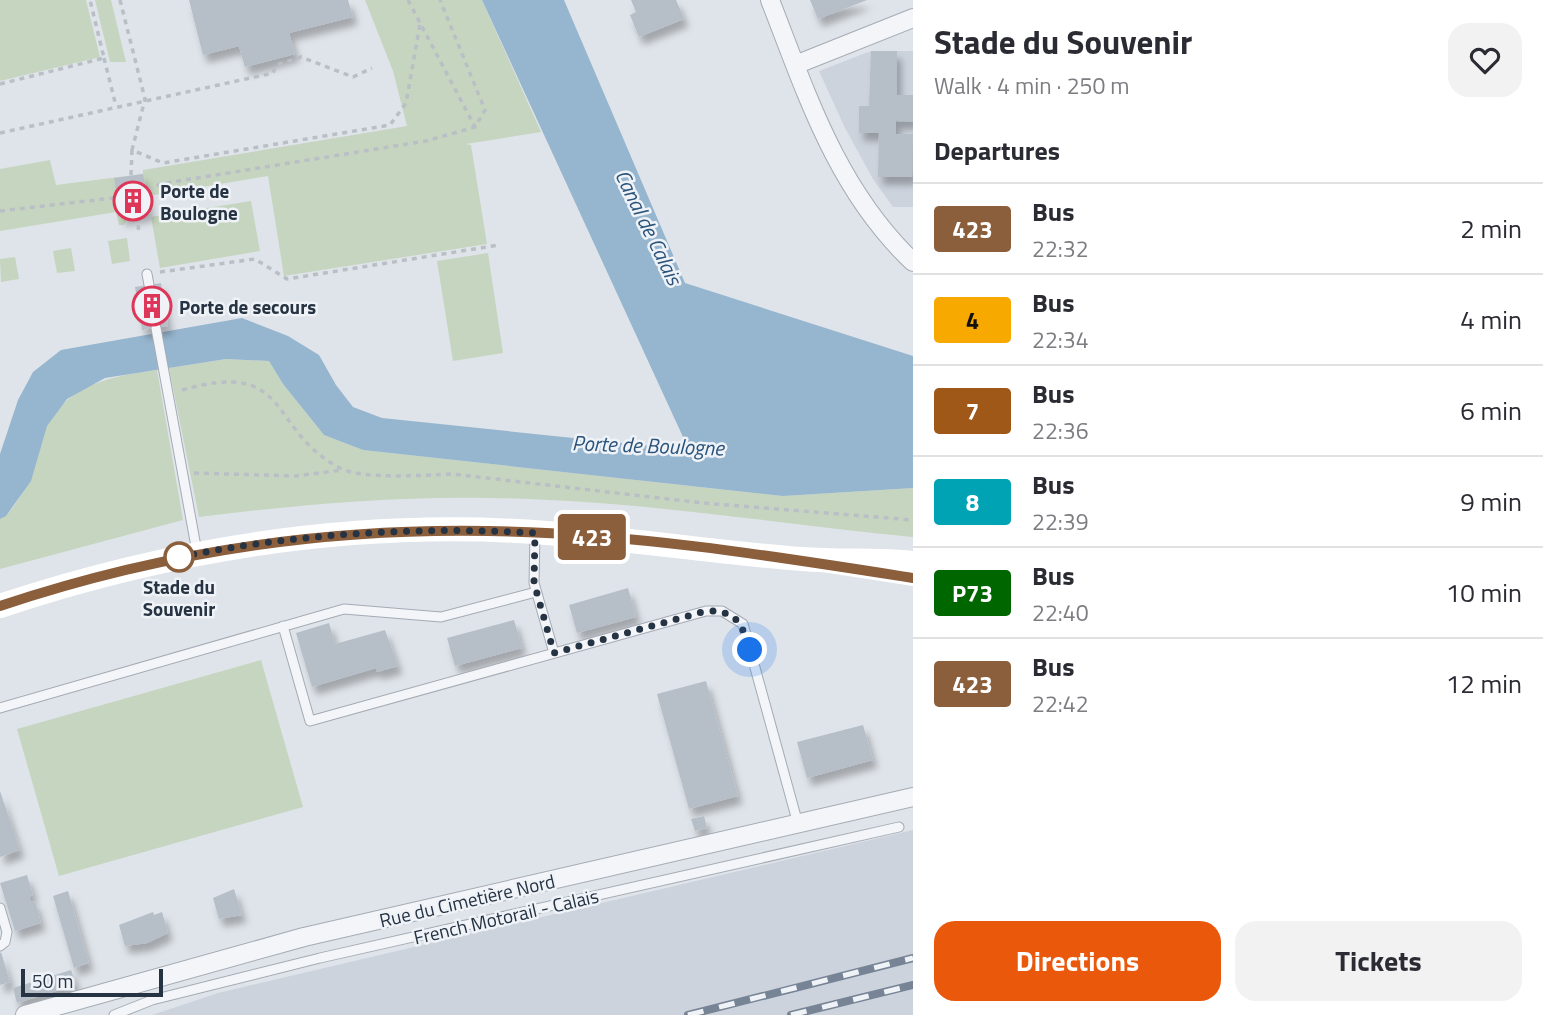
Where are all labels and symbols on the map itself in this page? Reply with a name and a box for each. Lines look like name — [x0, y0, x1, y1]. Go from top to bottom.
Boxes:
water label: Canal de Calais — [607, 164, 692, 292]
place label: Porte de Boulogne — [160, 176, 238, 227]
building icon: Porte de Boulogne — [112, 180, 154, 222]
building icon: Porte de secours — [131, 285, 173, 327]
place label: Porte de secours — [179, 292, 316, 321]
water label: Porte de Boulogne — [571, 426, 726, 464]
line badge: 423 — [552, 514, 632, 560]
marker: Stade du Souvenir — [164, 542, 194, 572]
place label: Stade du Souvenir — [143, 572, 215, 623]
your location — [732, 632, 767, 667]
street label: Rue du Cimetière Nord — [376, 866, 558, 934]
street label: French Motorail - Calais — [411, 881, 602, 951]
scale bar — [21, 966, 163, 998]

